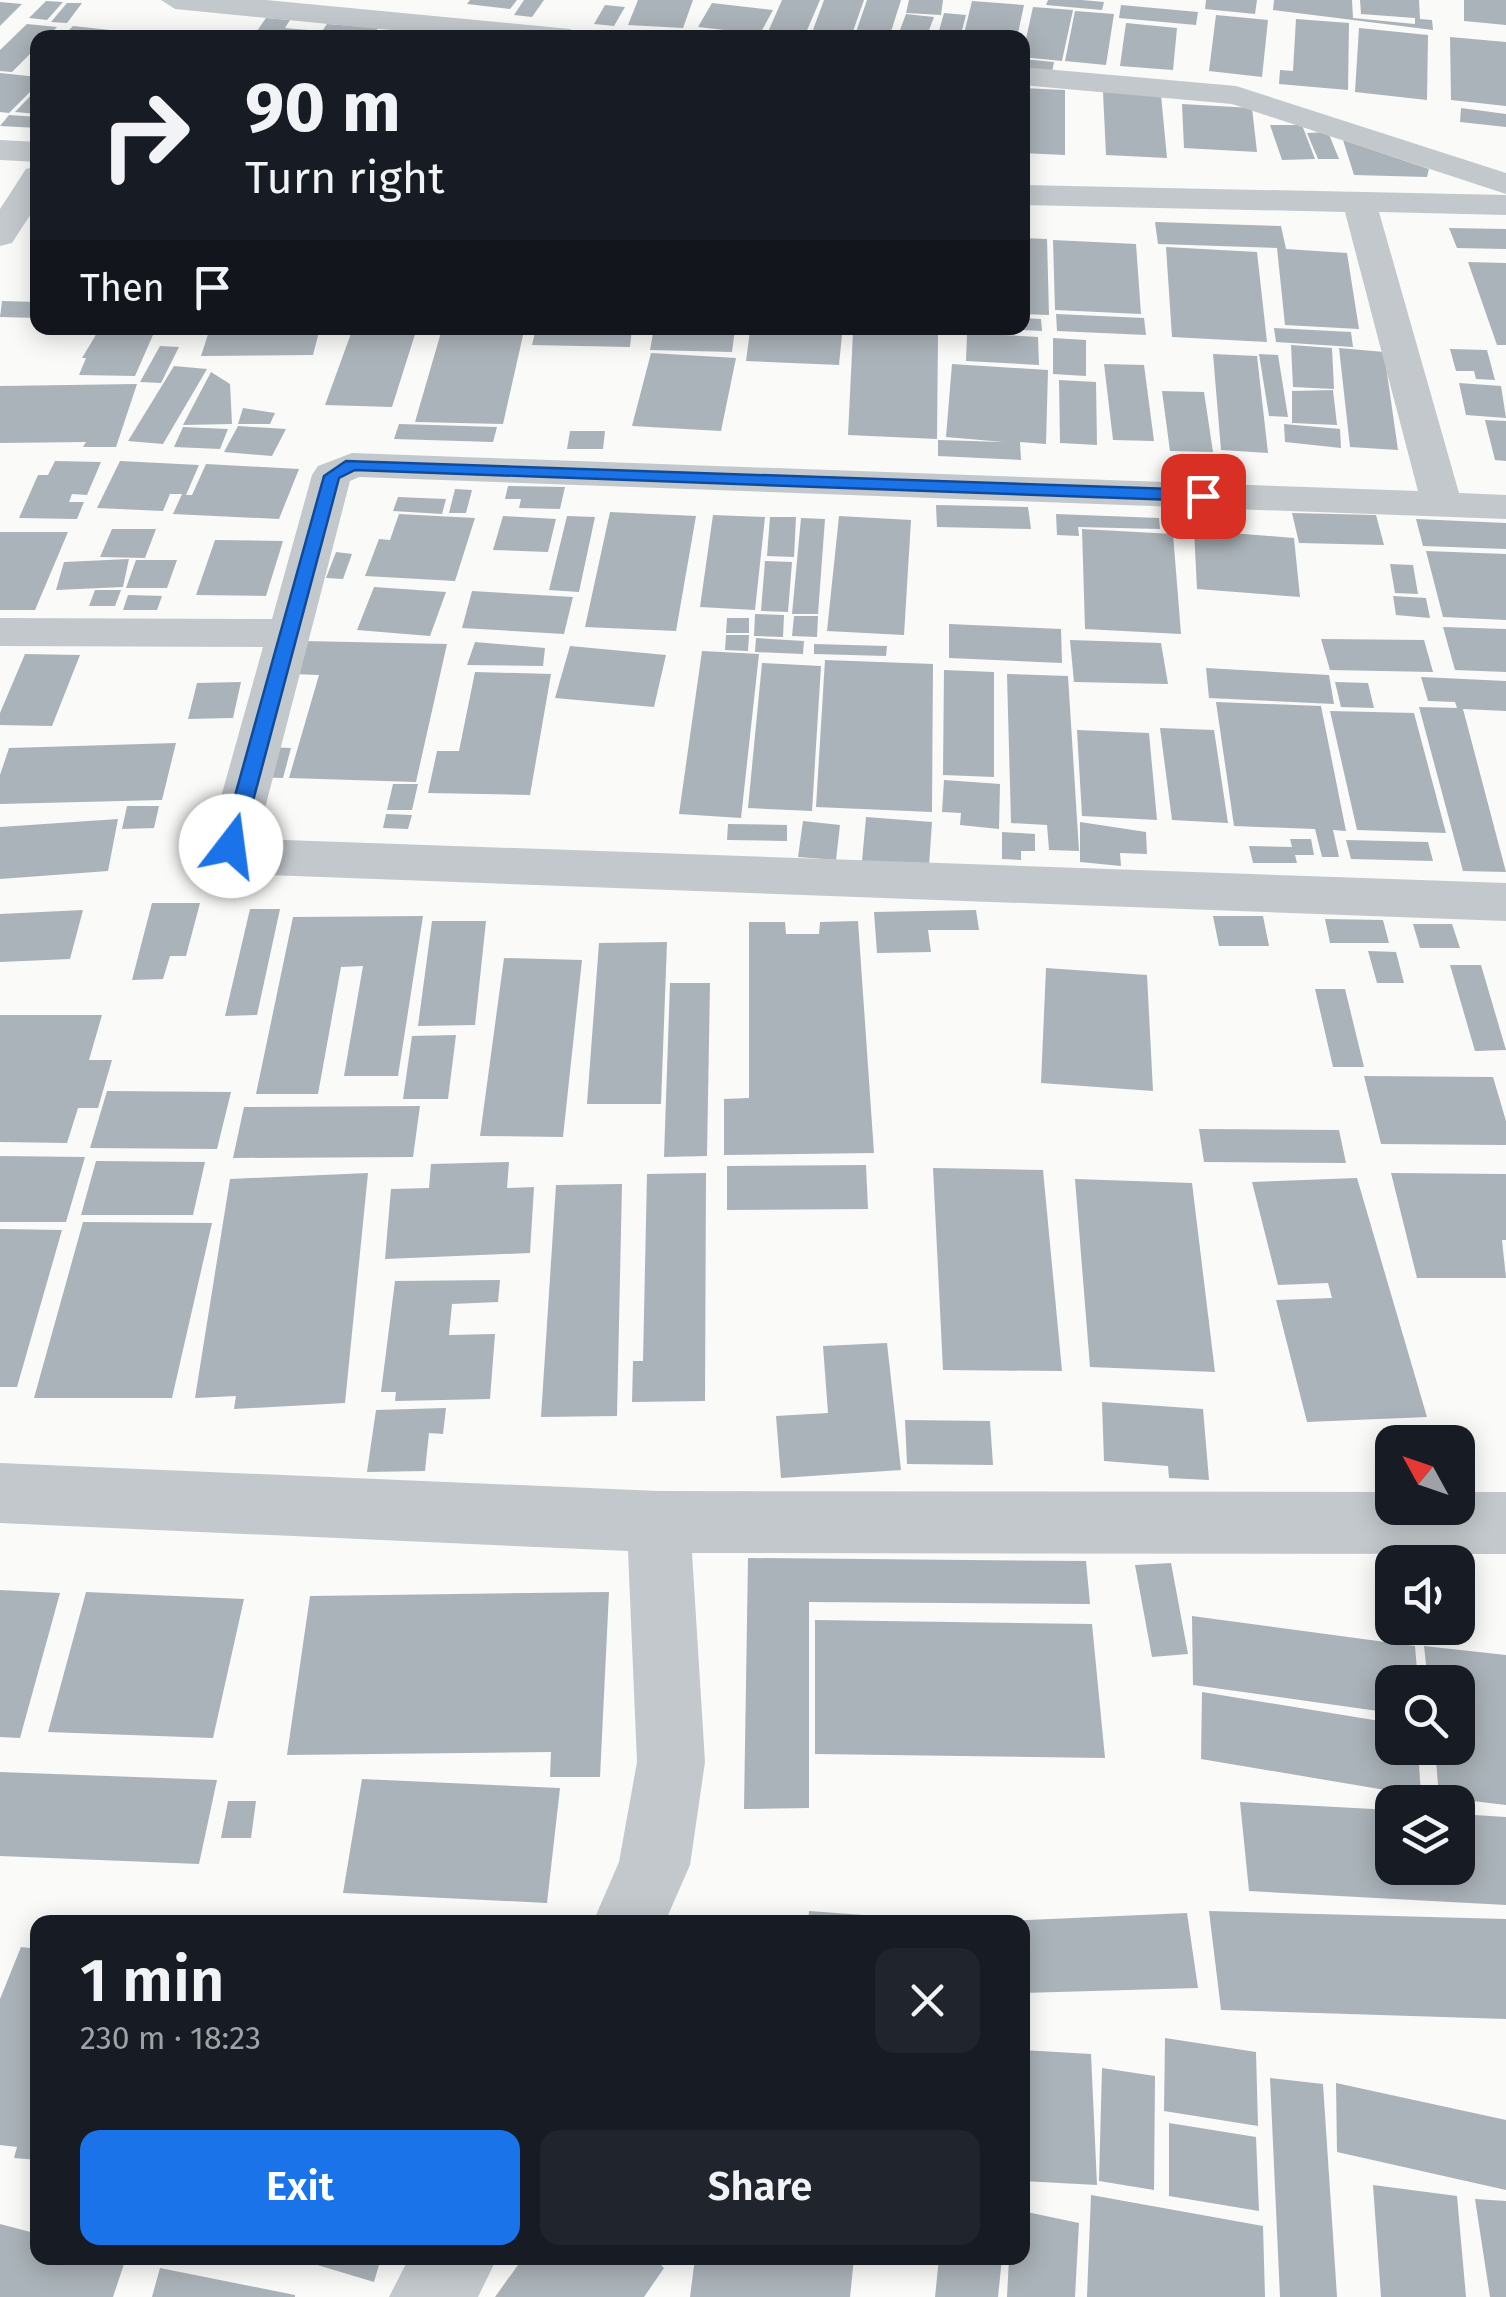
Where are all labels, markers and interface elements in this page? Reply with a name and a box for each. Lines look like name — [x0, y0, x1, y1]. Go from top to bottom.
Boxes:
text: 90 m — [245, 66, 401, 150]
icon: right — [80, 70, 210, 200]
text: Turn right — [245, 151, 444, 205]
icon: arrive — [185, 260, 240, 315]
text: Then — [80, 265, 165, 311]
pin — [1161, 454, 1246, 539]
icon: arrive — [1176, 469, 1231, 524]
position arrow — [179, 794, 283, 898]
north arrow — [1375, 1425, 1475, 1525]
map controls — [1375, 1425, 1475, 1885]
button: sound — [1375, 1545, 1475, 1645]
button: search — [1375, 1665, 1475, 1765]
button: layers — [1375, 1785, 1475, 1885]
text: 1 min — [80, 1945, 225, 2017]
button: close — [875, 1948, 980, 2053]
text: 230 m · 18:23 — [80, 2019, 261, 2057]
button: Exit — [80, 2130, 520, 2245]
button: Share — [540, 2130, 980, 2245]

